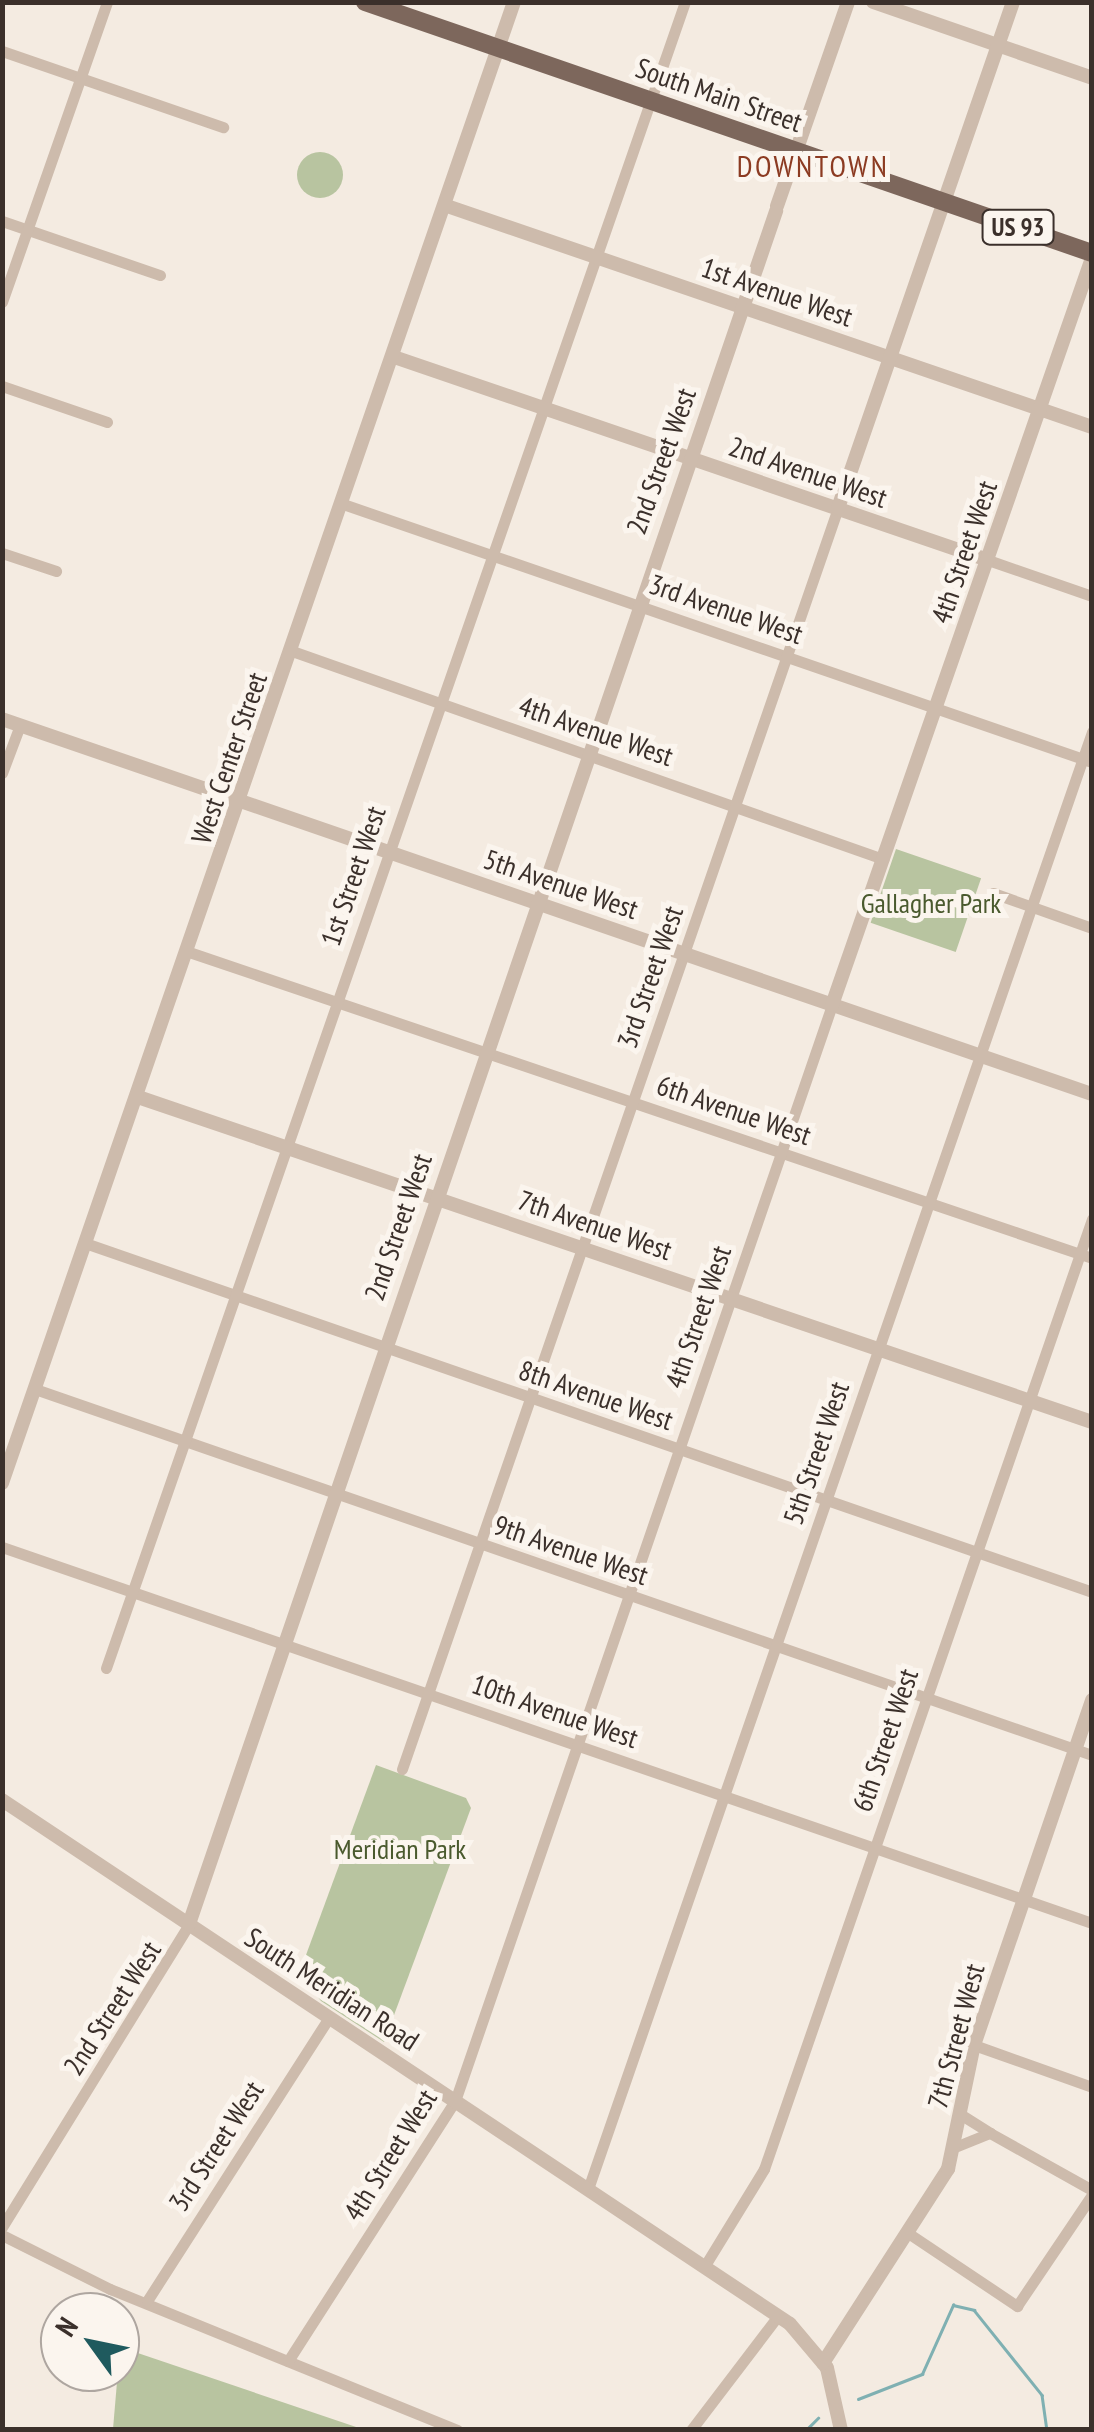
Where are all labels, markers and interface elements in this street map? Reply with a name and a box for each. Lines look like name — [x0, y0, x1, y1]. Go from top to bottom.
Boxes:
street label: South Main Street — [632, 51, 806, 139]
district label: DOWNTOWN — [737, 148, 889, 184]
road number: US 93 — [980, 207, 1056, 247]
street label: 1st Avenue West — [696, 250, 858, 334]
street label: 2nd Street West — [619, 383, 703, 539]
street label: 2nd Avenue West — [724, 429, 892, 515]
street label: 4th Street West — [924, 476, 1004, 628]
street label: 3rd Avenue West — [644, 567, 808, 651]
street label: West Center Street — [184, 668, 274, 848]
street label: 4th Avenue West — [514, 689, 678, 773]
street label: 1st Street West — [313, 801, 393, 951]
street label: 5th Avenue West — [479, 842, 643, 926]
park label: Gallagher Park — [861, 886, 1001, 920]
street label: 3rd Street West — [610, 901, 690, 1053]
street label: 6th Avenue West — [652, 1068, 816, 1152]
street label: 2nd Street West — [357, 1149, 439, 1305]
street label: 7th Avenue West — [513, 1183, 677, 1267]
street label: 4th Street West — [658, 1241, 738, 1393]
street label: 8th Avenue West — [514, 1353, 678, 1437]
street label: 5th Street West — [776, 1377, 856, 1529]
street label: 9th Avenue West — [489, 1508, 653, 1592]
street label: 6th Street West — [845, 1664, 925, 1816]
street label: 10th Avenue West — [467, 1667, 643, 1755]
park label: Meridian Park — [334, 1832, 466, 1866]
street label: South Meridian Road — [239, 1920, 425, 2058]
street label: 2nd Street West — [56, 1935, 168, 2081]
street label: 7th Street West — [921, 1960, 991, 2112]
street label: 3rd Street West — [161, 2074, 271, 2218]
street label: 4th Street West — [336, 2083, 444, 2227]
north arrow — [40, 2292, 140, 2392]
text: N — [46, 2310, 86, 2343]

